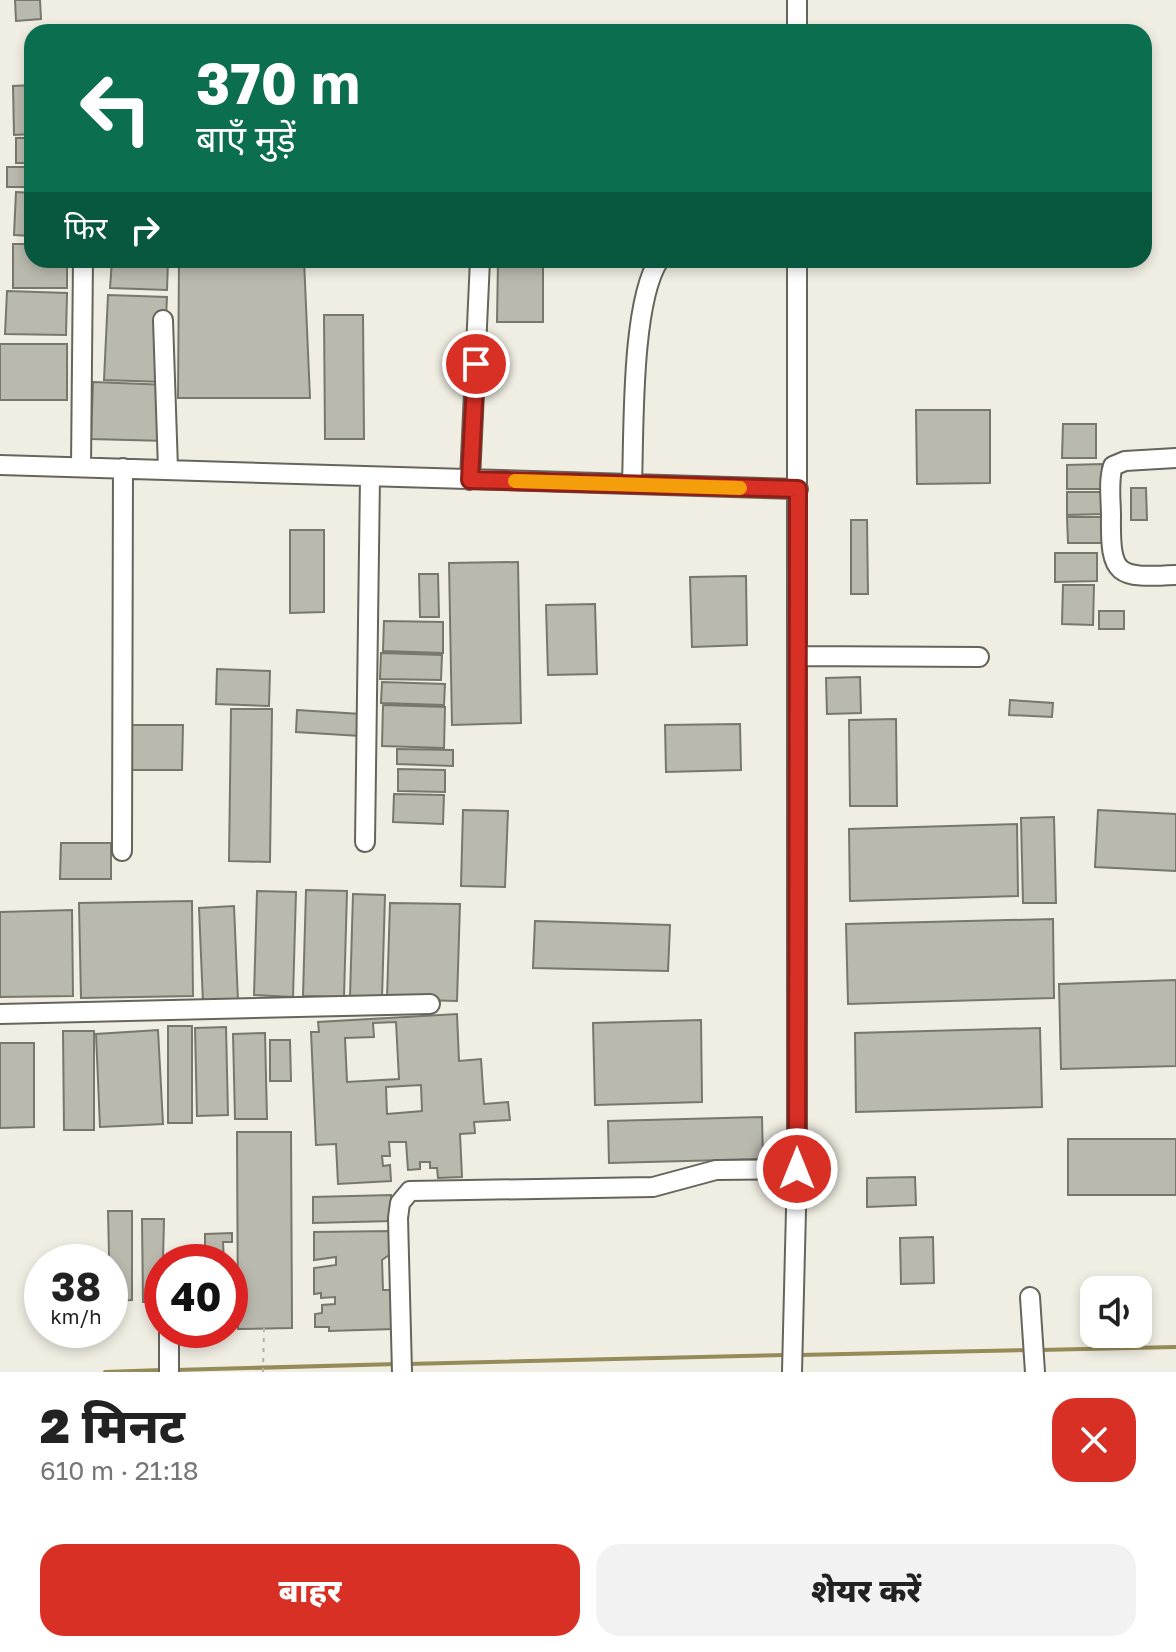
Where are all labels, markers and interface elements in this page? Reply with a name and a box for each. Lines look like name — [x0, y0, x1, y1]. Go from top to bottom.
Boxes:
text: 370 m — [196, 49, 360, 116]
icon: left — [64, 56, 168, 160]
text: बाएँ मुड़ें — [196, 117, 296, 160]
icon: right — [123, 208, 167, 252]
text: फिर — [64, 210, 107, 246]
pin — [442, 330, 510, 398]
icon: arrive — [454, 342, 498, 386]
position arrow — [755, 1127, 839, 1211]
speed limit sign: 40 — [144, 1244, 248, 1348]
text: 38 — [51, 1262, 101, 1310]
map controls — [1080, 1276, 1152, 1348]
button: sound — [1080, 1276, 1152, 1348]
text: km/h — [51, 1304, 101, 1328]
text: 2 मिनट — [40, 1396, 185, 1454]
button: close — [1052, 1398, 1136, 1482]
text: 610 m · 21:18 — [40, 1455, 199, 1486]
button: बाहर — [40, 1544, 580, 1636]
button: शेयर करें — [596, 1544, 1136, 1636]

